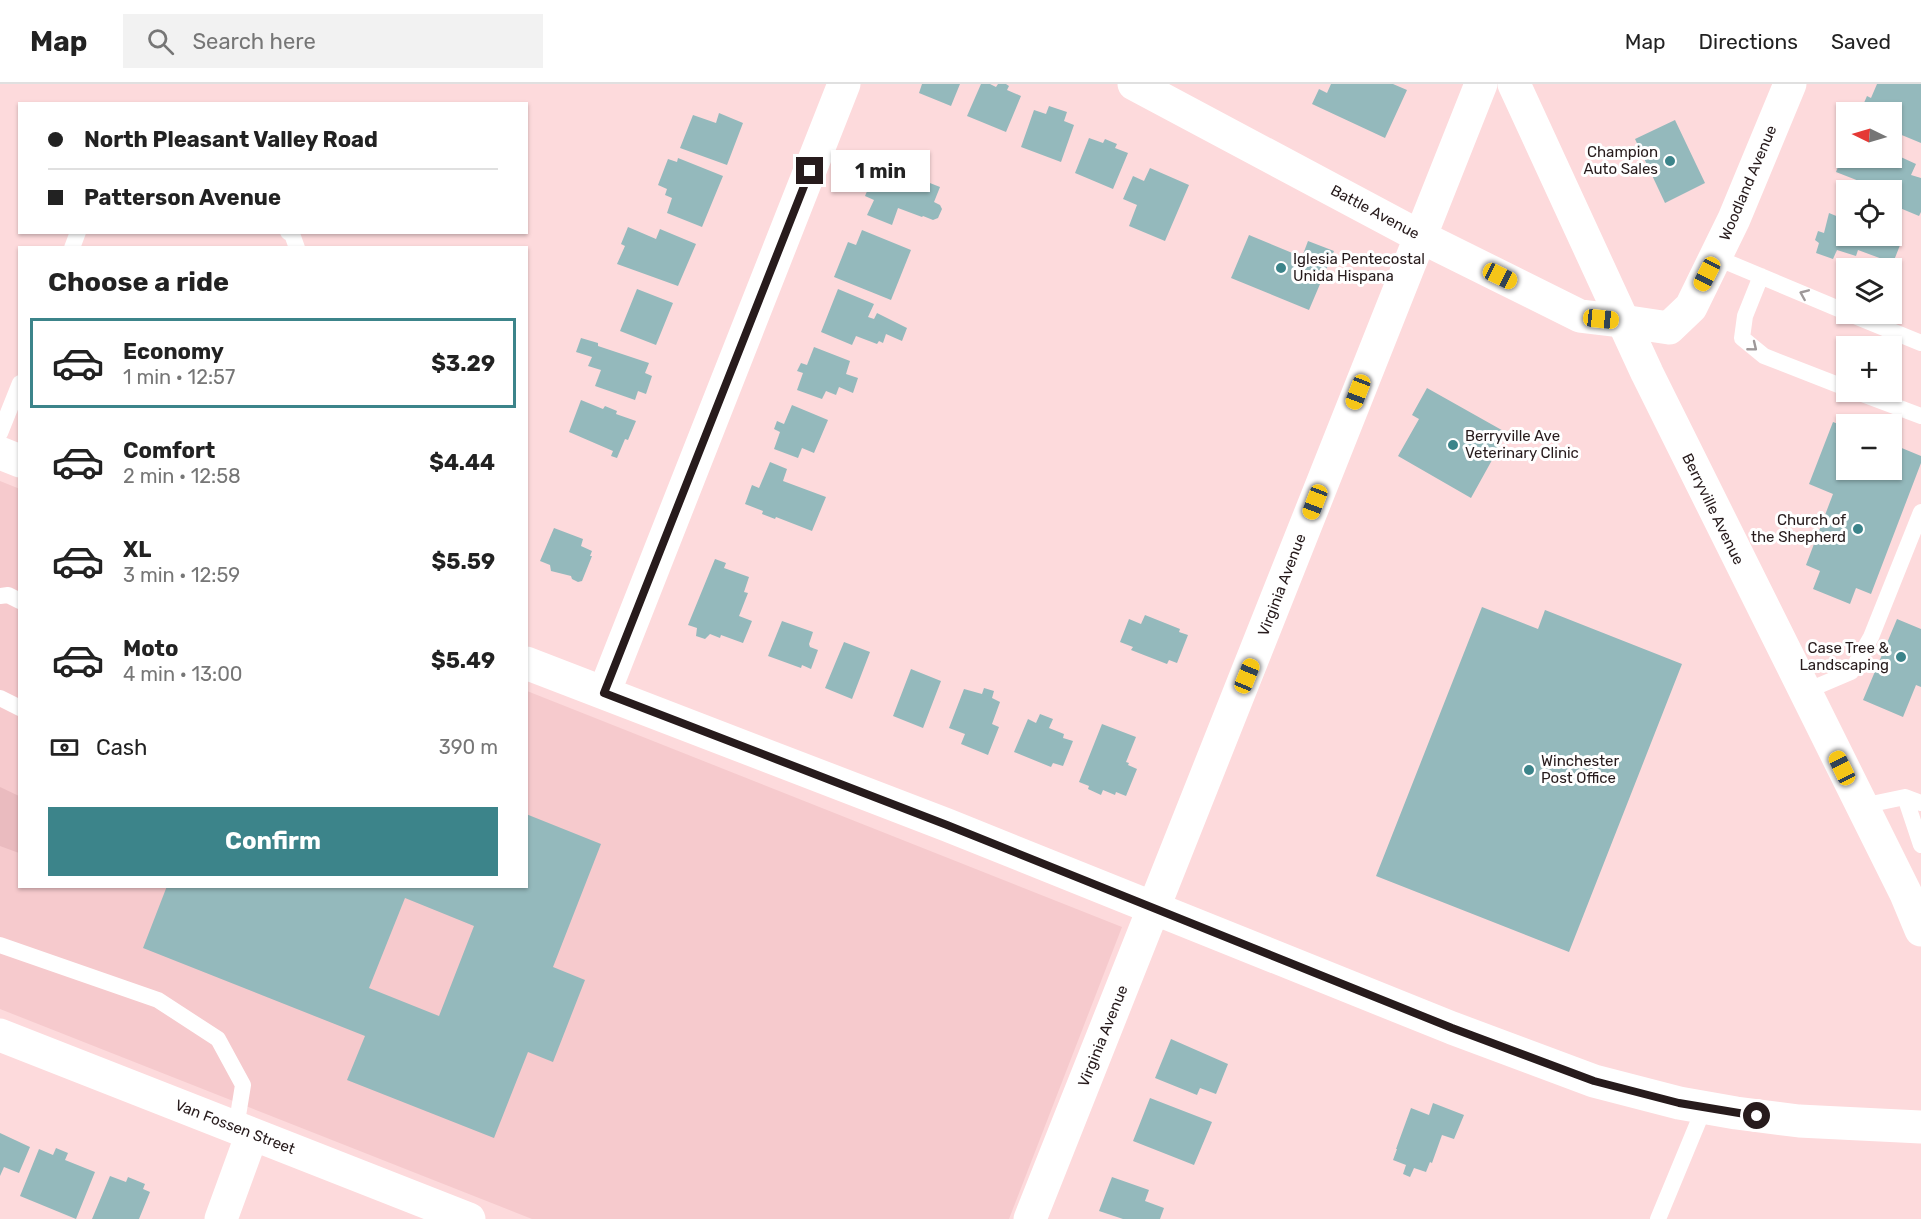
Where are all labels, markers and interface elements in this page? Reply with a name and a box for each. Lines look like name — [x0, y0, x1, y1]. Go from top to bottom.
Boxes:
search box — [123, 14, 543, 68]
text: Map — [30, 25, 87, 58]
icon: search — [144, 25, 177, 58]
text: Search here — [192, 28, 316, 55]
text: Map — [1625, 29, 1666, 54]
text: Directions — [1699, 29, 1798, 54]
text: Saved — [1831, 29, 1891, 54]
north arrow — [1836, 102, 1902, 168]
map controls — [1836, 102, 1902, 480]
street label: Woodland Avenue — [1716, 123, 1780, 243]
text: North Pleasant Valley Road — [84, 126, 378, 153]
place label: Champion Auto Sales — [1584, 143, 1658, 178]
callout: 1 min — [831, 150, 930, 192]
marker: Champion Auto Sales — [1663, 154, 1677, 168]
route end — [796, 157, 823, 184]
text: 1 min — [855, 159, 906, 183]
button: locate — [1836, 180, 1902, 246]
street label: Battle Avenue — [1328, 181, 1422, 243]
text: Patterson Avenue — [84, 184, 281, 211]
place label: Iglesia Pentecostal Unida Hispana — [1293, 250, 1425, 285]
car — [1691, 254, 1723, 294]
button: layers — [1836, 258, 1902, 324]
car — [1480, 260, 1520, 292]
marker: Iglesia Pentecostal Unida Hispana — [1274, 261, 1288, 275]
text: Choose a ride — [48, 266, 229, 298]
one-way arrow — [1799, 289, 1810, 301]
car — [1582, 308, 1620, 330]
icon: car — [51, 336, 105, 390]
button: + — [1836, 336, 1902, 402]
text: Economy — [123, 338, 224, 365]
one-way arrow — [1747, 340, 1758, 351]
text: $3.29 — [431, 350, 495, 377]
text: 1 min · 12:57 — [123, 365, 235, 389]
car — [1343, 372, 1373, 412]
button: − — [1836, 414, 1902, 480]
place label: Berryville Ave Veterinary Clinic — [1465, 427, 1579, 462]
icon: car — [51, 435, 105, 489]
text: Comfort — [123, 437, 215, 464]
marker: Berryville Ave Veterinary Clinic — [1446, 438, 1460, 452]
text: $4.44 — [429, 449, 495, 476]
street label: Berryville Avenue — [1678, 450, 1748, 568]
text: 2 min · 12:58 — [123, 464, 241, 488]
car — [1300, 482, 1330, 522]
place label: Church of the Shepherd — [1751, 511, 1846, 546]
marker: Church of the Shepherd — [1851, 522, 1865, 536]
street label: Virginia Avenue — [1254, 531, 1310, 639]
icon: car — [51, 534, 105, 588]
text: XL — [123, 536, 151, 563]
text: $5.59 — [432, 548, 495, 575]
text: 3 min · 12:59 — [123, 563, 240, 587]
icon: car — [51, 633, 105, 687]
text: Moto — [123, 635, 178, 662]
place label: Case Tree & Landscaping — [1799, 639, 1890, 674]
text: $5.49 — [431, 647, 495, 674]
marker: Case Tree & Landscaping — [1894, 650, 1908, 664]
car — [1232, 656, 1262, 696]
text: 4 min · 13:00 — [123, 662, 243, 686]
icon: cash — [48, 731, 81, 764]
text: Cash — [96, 734, 147, 761]
text: 390 m — [439, 735, 498, 759]
car — [1826, 748, 1858, 788]
place label: Winchester Post Office — [1541, 752, 1619, 787]
marker: Winchester Post Office — [1522, 763, 1536, 777]
button: Confirm — [48, 807, 498, 876]
street label: Virginia Avenue — [1074, 982, 1132, 1090]
street label: Van Fossen Street — [172, 1096, 298, 1158]
route start — [1743, 1102, 1770, 1129]

